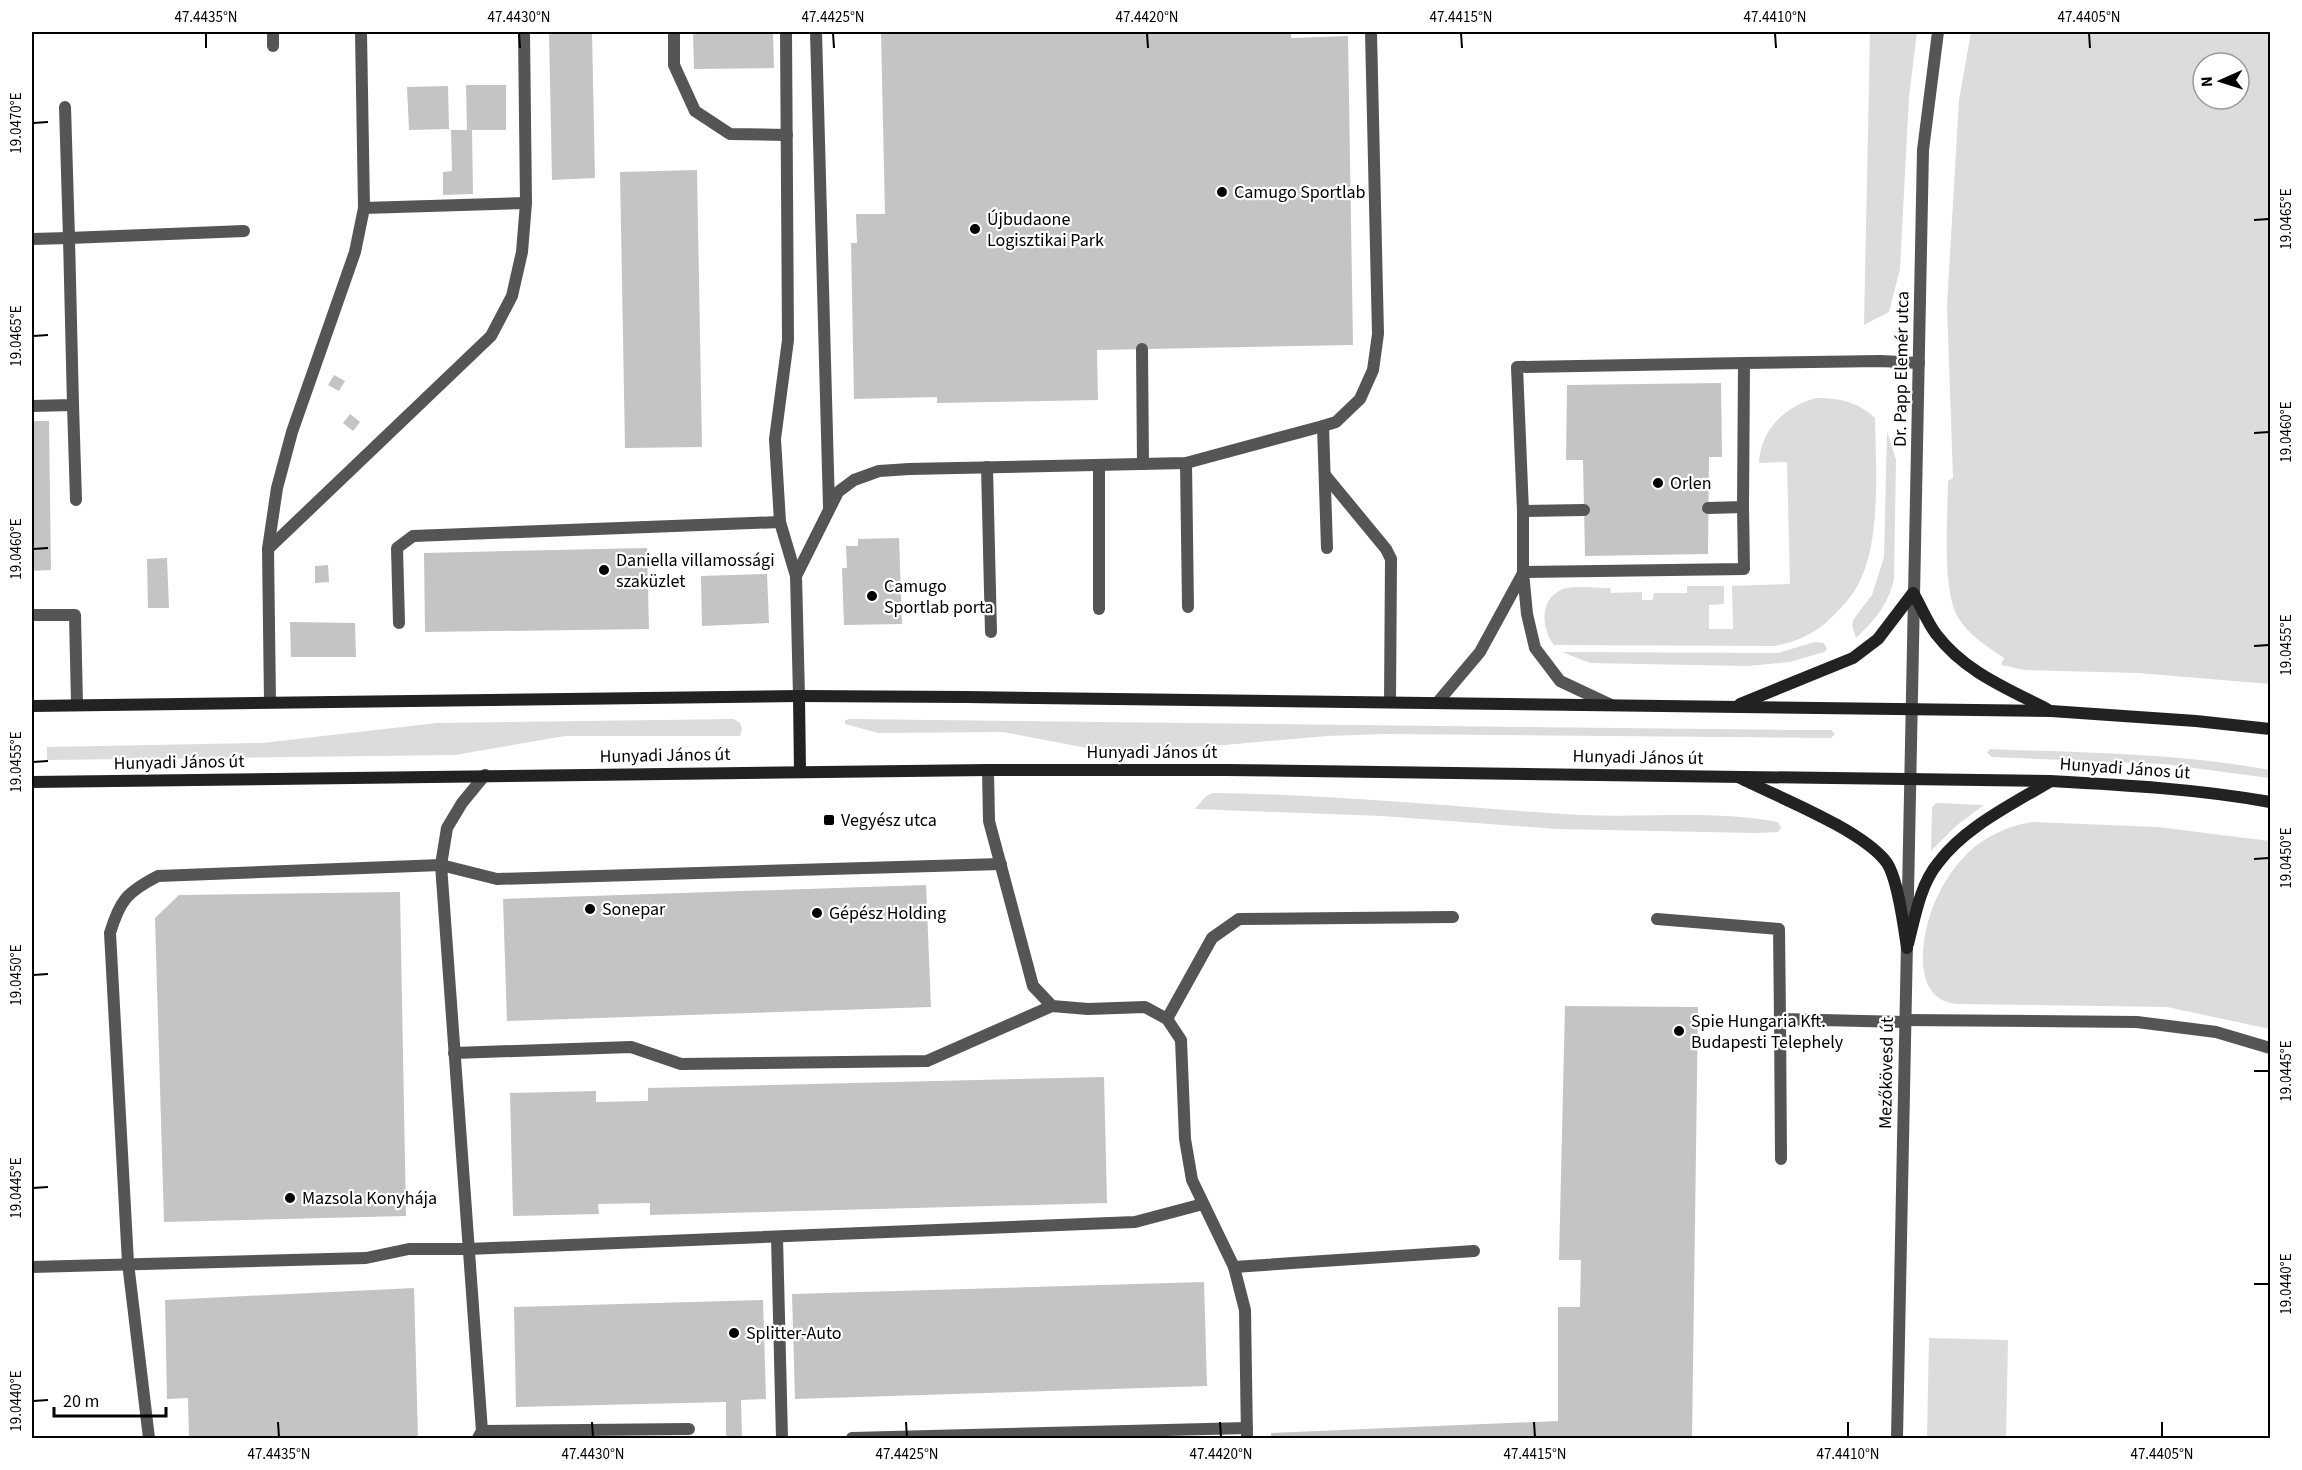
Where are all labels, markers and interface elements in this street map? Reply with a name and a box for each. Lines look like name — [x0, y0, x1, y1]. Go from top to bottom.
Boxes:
text: 47.4435°N — [174, 7, 238, 28]
text: 47.4430°N — [487, 7, 551, 28]
text: 47.4425°N — [801, 7, 865, 28]
text: 47.4420°N — [1115, 7, 1179, 28]
text: 47.4415°N — [1429, 7, 1493, 28]
text: 47.4410°N — [1743, 7, 1807, 28]
text: 47.4405°N — [2057, 7, 2121, 28]
north arrow — [2191, 51, 2251, 111]
text: N — [2196, 76, 2218, 88]
text: 19.0470°E — [6, 92, 27, 154]
place label: Camugo Sportlab — [1234, 180, 1366, 205]
marker: Camugo Sportlab — [1215, 185, 1229, 199]
text: 19.0465°E — [2276, 188, 2297, 250]
place label: Újbudaone Logisztikai Park — [987, 207, 1104, 253]
marker: Újbudaone Logisztikai Park — [968, 222, 982, 236]
street label: Dr. Papp Elemér utca — [1888, 291, 1915, 447]
text: 19.0465°E — [6, 305, 27, 367]
text: 19.0460°E — [2276, 401, 2297, 463]
place label: Orlen — [1670, 471, 1712, 496]
marker: Orlen — [1651, 476, 1665, 490]
text: 19.0460°E — [6, 518, 27, 580]
place label: Daniella villamossági szaküzlet — [616, 548, 775, 594]
marker: Daniella villamossági szaküzlet — [597, 563, 611, 577]
place label: Camugo Sportlab porta — [884, 574, 994, 620]
marker: Camugo Sportlab porta — [865, 589, 879, 603]
text: 19.0455°E — [2276, 614, 2297, 676]
text: 19.0455°E — [6, 731, 27, 793]
street label: Hunyadi János út — [1087, 740, 1217, 765]
street label: Hunyadi János út — [599, 742, 731, 769]
street label: Hunyadi János út — [1572, 744, 1704, 771]
street label: Hunyadi János út — [113, 749, 245, 776]
street label: Hunyadi János út — [2059, 751, 2191, 786]
place label: Vegyész utca — [841, 808, 937, 833]
marker: Vegyész utca — [822, 813, 836, 827]
text: 19.0450°E — [2276, 827, 2297, 889]
place label: Sonepar — [602, 897, 666, 922]
place label: Gépész Holding — [829, 901, 946, 926]
marker: Sonepar — [583, 902, 597, 916]
marker: Gépész Holding — [810, 906, 824, 920]
text: 19.0450°E — [6, 944, 27, 1006]
place label: Spie Hungaria Kft. Budapesti Telephely — [1691, 1009, 1844, 1055]
street label: Mezőkövesd út — [1873, 1017, 1900, 1129]
marker: Spie Hungaria Kft. Budapesti Telephely — [1672, 1024, 1686, 1038]
text: 19.0445°E — [2276, 1040, 2297, 1102]
text: 19.0445°E — [6, 1157, 27, 1219]
place label: Mazsola Konyhája — [302, 1186, 437, 1211]
marker: Mazsola Konyhája — [283, 1191, 297, 1205]
text: 19.0440°E — [2276, 1253, 2297, 1315]
place label: Splitter-Auto — [746, 1321, 842, 1346]
marker: Splitter-Auto — [727, 1326, 741, 1340]
text: 19.0440°E — [6, 1370, 27, 1432]
scale bar — [54, 1380, 166, 1418]
text: 20 m — [63, 1389, 99, 1414]
text: 47.4435°N — [247, 1444, 311, 1465]
text: 47.4430°N — [561, 1444, 625, 1465]
text: 47.4425°N — [875, 1444, 939, 1465]
text: 47.4420°N — [1189, 1444, 1253, 1465]
text: 47.4415°N — [1503, 1444, 1567, 1465]
text: 47.4410°N — [1816, 1444, 1880, 1465]
text: 47.4405°N — [2130, 1444, 2194, 1465]

